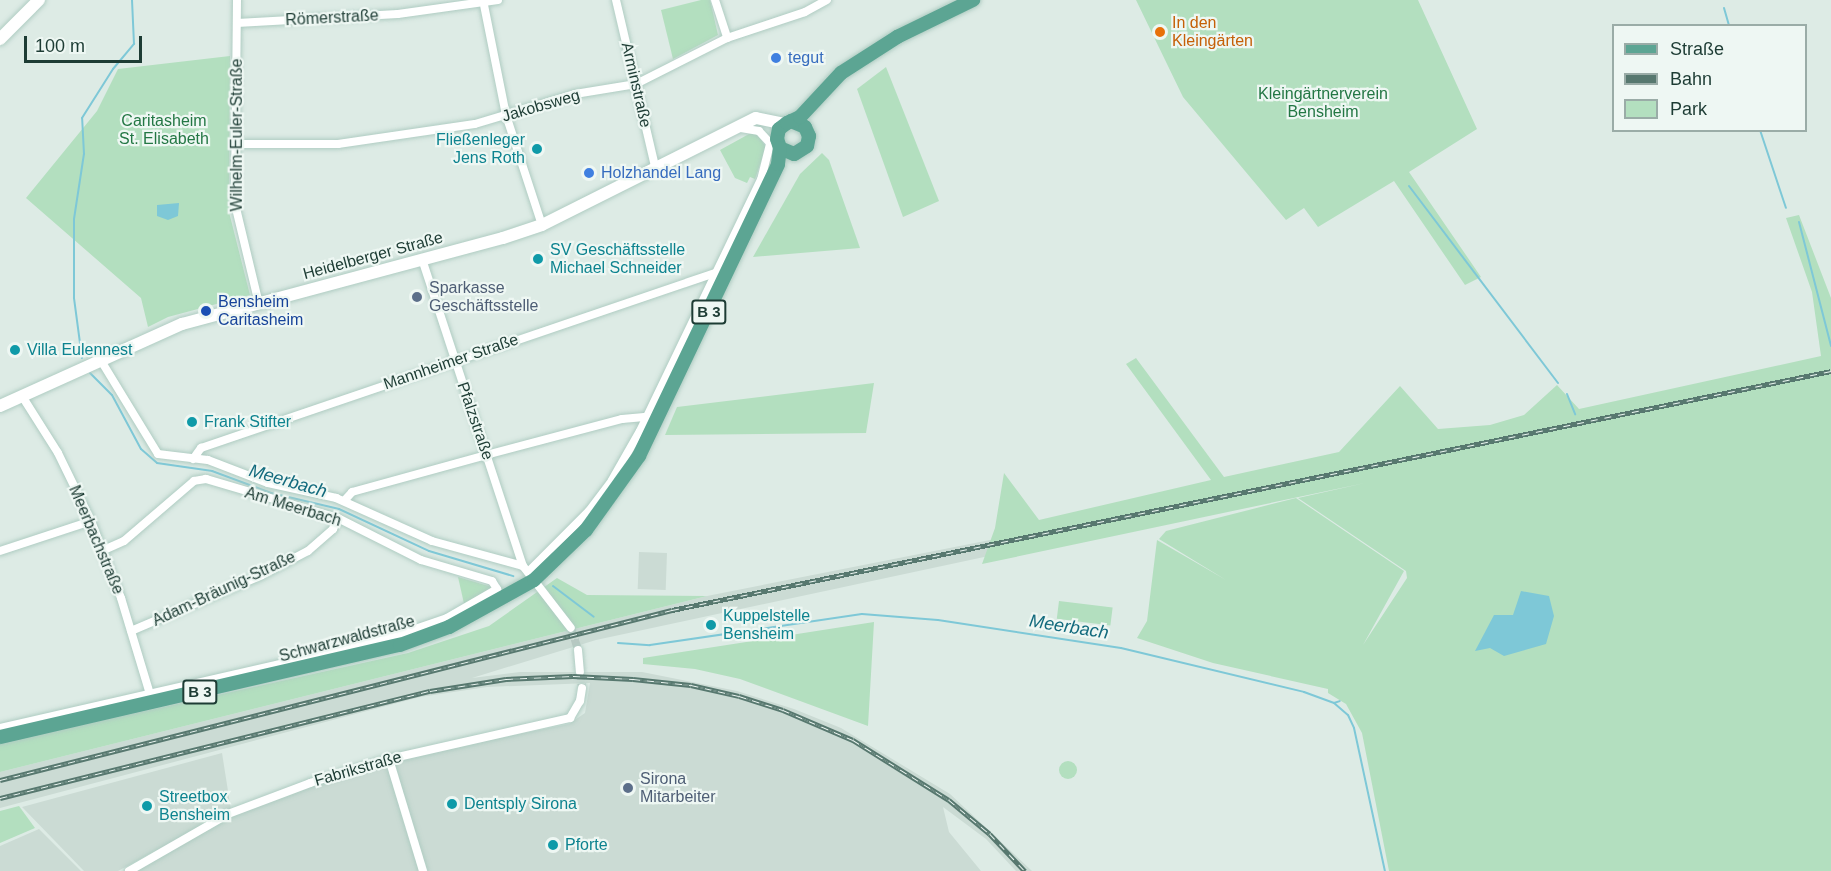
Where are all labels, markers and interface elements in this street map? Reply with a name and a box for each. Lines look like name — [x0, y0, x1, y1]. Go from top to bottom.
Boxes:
street label: Römerstraße — [285, 6, 379, 30]
place label: In den Kleingärten — [1172, 13, 1253, 51]
scale bar — [27, 24, 146, 62]
legend — [1612, 24, 1807, 132]
marker: In den Kleingärten — [1153, 25, 1167, 39]
text: 100 m — [35, 36, 85, 56]
text: Straße — [1670, 39, 1724, 59]
street label: Arminstraße — [617, 40, 655, 130]
place label: tegut — [788, 48, 824, 68]
marker: tegut — [769, 51, 783, 65]
street label: Wilhelm-Euler-Straße — [227, 59, 247, 211]
text: Bahn — [1670, 69, 1712, 89]
park label: Kleingärtnerverein Bensheim — [1258, 84, 1388, 122]
street label: Jakobsweg — [500, 86, 582, 126]
text: Park — [1670, 99, 1707, 119]
park label: Caritasheim St. Elisabeth — [119, 111, 209, 149]
place label: Fließenleger Jens Roth — [436, 130, 525, 168]
marker: Fließenleger Jens Roth — [530, 142, 544, 156]
place label: Holzhandel Lang — [601, 163, 721, 183]
marker: Holzhandel Lang — [582, 166, 596, 180]
street label: Heidelberger Straße — [301, 228, 445, 284]
place label: SV Geschäftsstelle Michael Schneider — [550, 240, 685, 278]
marker: SV Geschäftsstelle Michael Schneider — [531, 252, 545, 266]
place label: Sparkasse Geschäftsstelle — [429, 278, 538, 316]
marker: Sparkasse Geschäftsstelle — [410, 290, 424, 304]
place label: Bensheim Caritasheim — [218, 292, 303, 330]
road number: B 3 — [691, 300, 727, 324]
marker: Bensheim Caritasheim — [199, 304, 213, 318]
street label: Mannheimer Straße — [381, 330, 521, 394]
place label: Villa Eulennest — [27, 340, 133, 360]
marker: Villa Eulennest — [8, 343, 22, 357]
street label: Pfalzstraße — [453, 380, 497, 462]
place label: Frank Stifter — [204, 412, 291, 432]
marker: Frank Stifter — [185, 415, 199, 429]
water label: Meerbach — [247, 460, 329, 502]
street label: Meerbachstraße — [64, 483, 128, 597]
street label: Am Meerbach — [243, 483, 343, 531]
street label: Adam-Bräunig-Straße — [149, 547, 299, 631]
place label: Kuppelstelle Bensheim — [723, 606, 810, 644]
water label: Meerbach — [1028, 610, 1110, 644]
street label: Schwarzwaldstraße — [277, 612, 417, 666]
marker: Kuppelstelle Bensheim — [704, 618, 718, 632]
road number: B 3 — [182, 680, 218, 704]
street label: Fabrikstraße — [312, 747, 404, 791]
place label: Sirona Mitarbeiter — [640, 769, 716, 807]
marker: Sirona Mitarbeiter — [621, 781, 635, 795]
place label: Streetbox Bensheim — [159, 787, 230, 825]
place label: Dentsply Sirona — [464, 794, 577, 814]
marker: Dentsply Sirona — [445, 797, 459, 811]
marker: Streetbox Bensheim — [140, 799, 154, 813]
place label: Pforte — [565, 835, 608, 855]
marker: Pforte — [546, 838, 560, 852]

